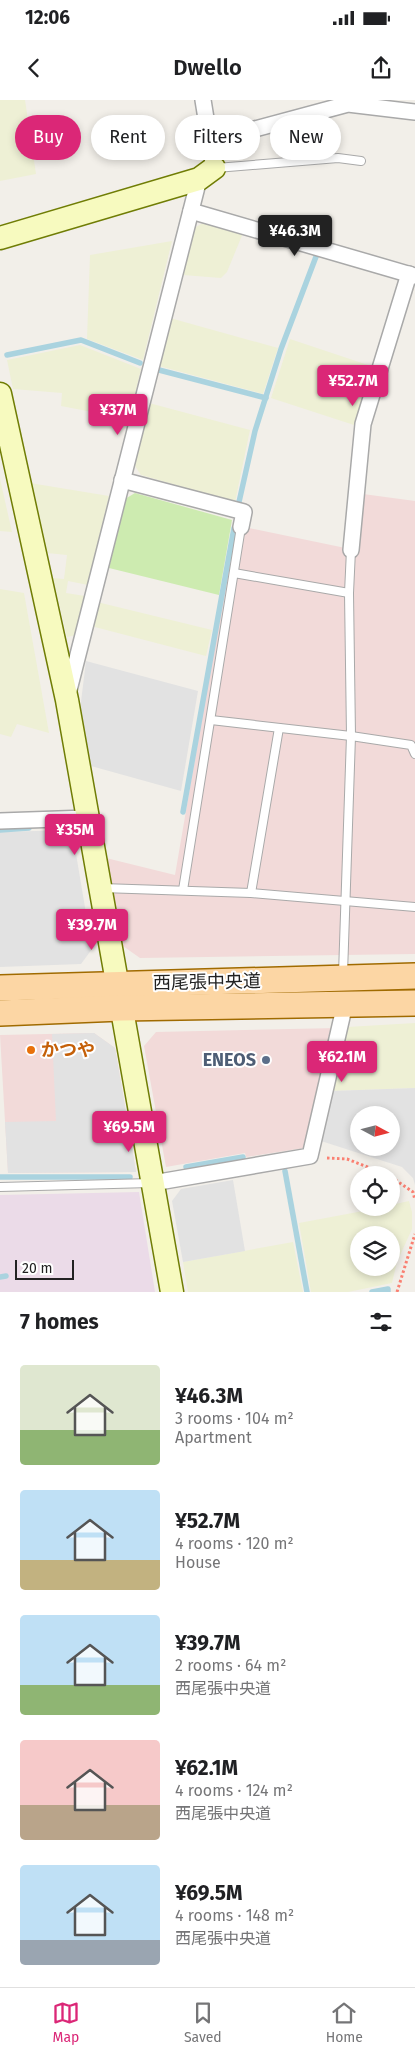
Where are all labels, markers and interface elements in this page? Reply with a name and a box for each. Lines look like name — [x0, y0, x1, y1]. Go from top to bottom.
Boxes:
text: 12:06 — [25, 6, 70, 29]
icon: back — [20, 54, 48, 82]
text: Dwello — [173, 54, 242, 81]
icon: share — [367, 54, 395, 82]
chip: Buy — [15, 115, 81, 160]
chip: Rent — [91, 115, 165, 160]
chip: Filters — [175, 115, 260, 160]
chip: New — [270, 115, 341, 160]
pin: ¥46.3M — [254, 214, 336, 257]
text: ¥46.3M — [269, 221, 321, 240]
pin: ¥52.7M — [312, 364, 394, 407]
text: ¥52.7M — [328, 371, 378, 390]
pin: ¥37M — [88, 394, 148, 436]
text: ¥37M — [99, 400, 137, 419]
pin: ¥35M — [45, 814, 105, 856]
text: ¥35M — [56, 820, 94, 839]
pin: ¥39.7M — [51, 908, 133, 951]
text: ¥39.7M — [67, 915, 117, 934]
street label: 西尾張中央道 — [153, 970, 261, 994]
place label: かつや — [41, 1039, 95, 1061]
pin: ¥62.1M — [301, 1040, 383, 1083]
marker: かつや — [25, 1044, 37, 1056]
text: ¥62.1M — [318, 1047, 366, 1066]
place label: ENEOS — [203, 1049, 256, 1071]
marker: ENEOS — [260, 1054, 272, 1066]
north arrow — [350, 1106, 400, 1156]
map controls — [350, 1106, 400, 1276]
pin: ¥69.5M — [88, 1110, 170, 1153]
text: ¥69.5M — [103, 1117, 155, 1136]
button: locate — [350, 1166, 400, 1216]
button: layers — [350, 1226, 400, 1276]
scale bar — [15, 1257, 74, 1280]
text: 20 m — [22, 1260, 52, 1277]
icon: filters — [367, 1308, 395, 1336]
text: 7 homes — [20, 1309, 99, 1335]
text: ¥46.3M — [175, 1383, 243, 1409]
icon: home — [60, 1385, 120, 1445]
text: 3 rooms · 104 m² — [175, 1409, 294, 1428]
text: Apartment — [175, 1428, 252, 1447]
text: ¥52.7M — [175, 1508, 240, 1534]
icon: home — [60, 1510, 120, 1570]
text: 4 rooms · 120 m² — [175, 1534, 294, 1553]
text: House — [175, 1553, 221, 1572]
text: ¥39.7M — [175, 1630, 240, 1656]
icon: home — [60, 1635, 120, 1695]
text: 2 rooms · 64 m² — [175, 1656, 286, 1675]
text: 西尾張中央道 — [175, 1679, 271, 1698]
text: ¥62.1M — [175, 1755, 238, 1781]
icon: home — [60, 1760, 120, 1820]
text: 4 rooms · 124 m² — [175, 1781, 293, 1800]
text: 西尾張中央道 — [175, 1804, 271, 1823]
text: ¥69.5M — [175, 1880, 243, 1906]
icon: home — [60, 1885, 120, 1945]
text: 4 rooms · 148 m² — [175, 1906, 294, 1925]
text: 西尾張中央道 — [175, 1929, 271, 1948]
tab: Map — [52, 1999, 80, 2046]
tab: Saved — [184, 1999, 222, 2046]
tab: Home — [326, 1999, 363, 2046]

